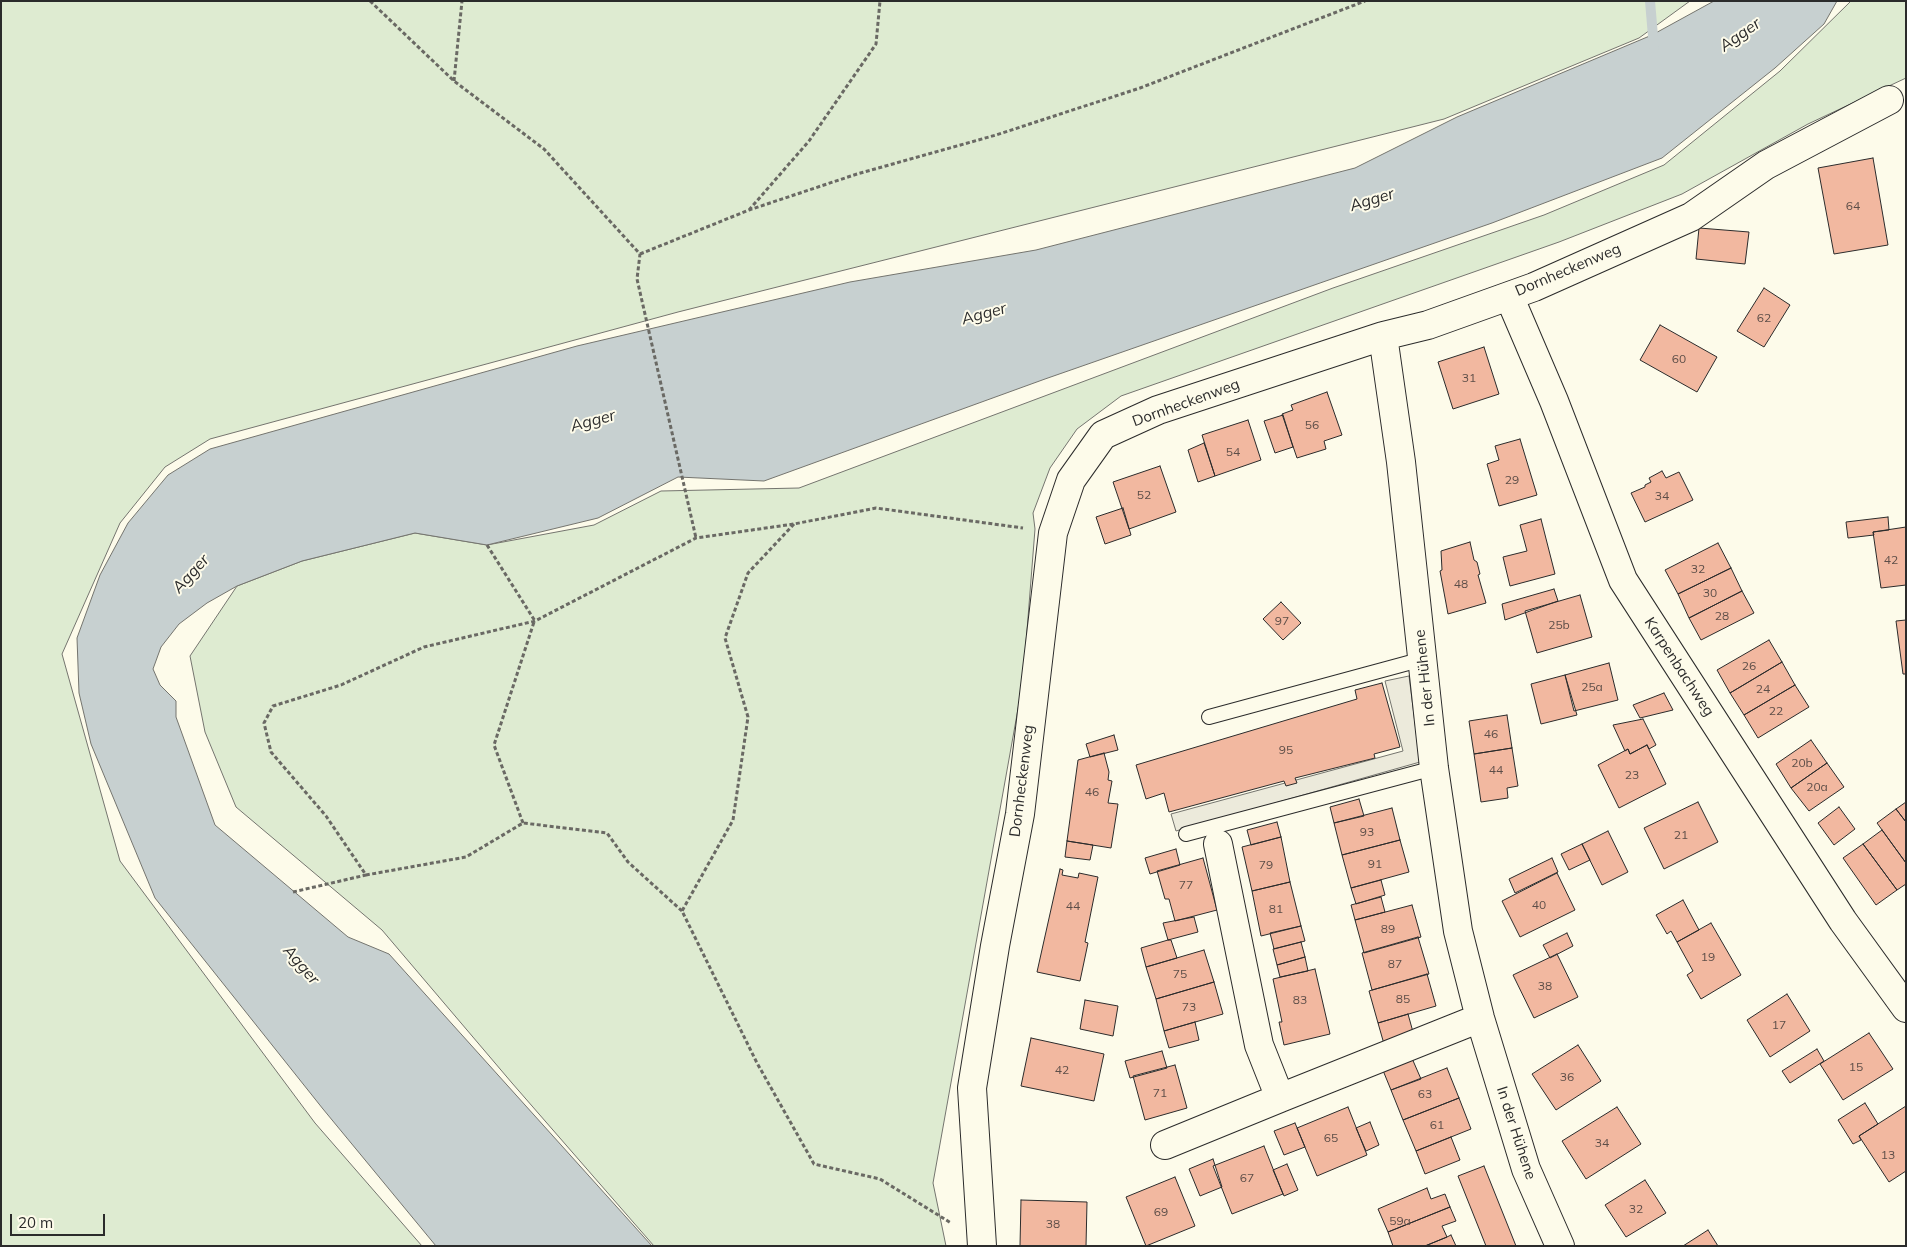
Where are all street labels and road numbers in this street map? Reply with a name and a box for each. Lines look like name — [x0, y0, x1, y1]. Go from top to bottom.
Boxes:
street label: Dornheckenweg — [1513, 240, 1623, 300]
street label: Dornheckenweg — [1130, 375, 1242, 431]
street label: Karpenbachweg — [1640, 614, 1718, 720]
street label: In der Hühene — [1411, 629, 1439, 727]
street label: Dornheckenweg — [1006, 724, 1038, 838]
street label: In der Hühene — [1492, 1084, 1540, 1182]

